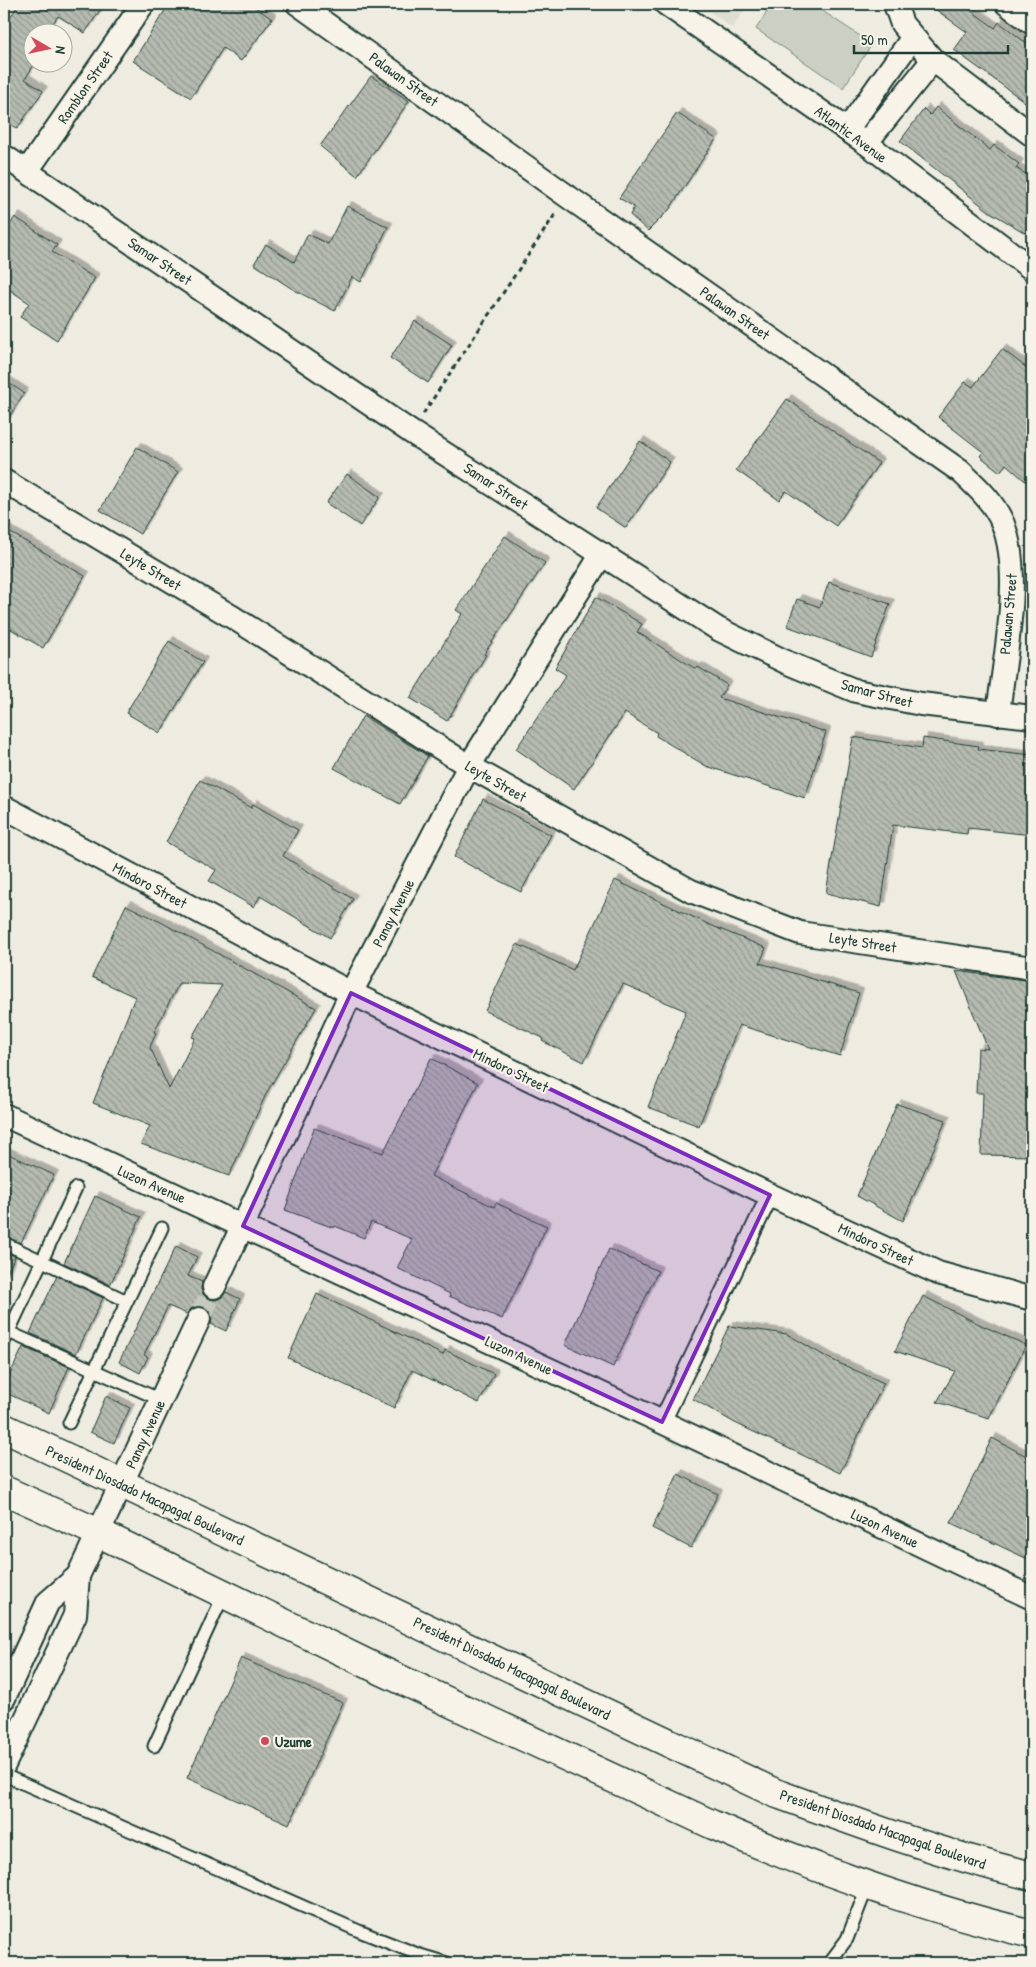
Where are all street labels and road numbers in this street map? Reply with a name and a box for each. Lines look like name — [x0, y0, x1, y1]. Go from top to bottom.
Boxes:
street label: Romblon Street — [52, 46, 118, 128]
street label: Palawan Street — [365, 47, 444, 112]
street label: Atlantic Avenue — [810, 101, 892, 167]
street label: Samar Street — [124, 232, 197, 291]
street label: Palawan Street — [696, 281, 775, 345]
street label: Samar Street — [460, 457, 533, 515]
street label: Leyte Street — [117, 543, 186, 596]
street label: Palawan Street — [994, 572, 1022, 655]
street label: Samar Street — [839, 673, 916, 713]
street label: Leyte Street — [462, 755, 531, 807]
street label: Mindoro Street — [109, 857, 191, 914]
street label: Panay Avenue — [367, 875, 419, 951]
street label: Leyte Street — [828, 926, 899, 958]
street label: Mindoro Street — [470, 1043, 553, 1098]
street label: Luzon Avenue — [115, 1160, 189, 1208]
street label: Mindoro Street — [835, 1217, 918, 1271]
street label: Luzon Avenue — [482, 1330, 556, 1380]
street label: Panay Avenue — [120, 1396, 170, 1472]
street label: President Diosdado Macapagal Boulevard — [42, 1440, 248, 1550]
street label: Luzon Avenue — [848, 1503, 922, 1553]
street label: President Diosdado Macapagal Boulevard — [410, 1611, 614, 1725]
street label: President Diosdado Macapagal Boulevard — [777, 1784, 989, 1874]

